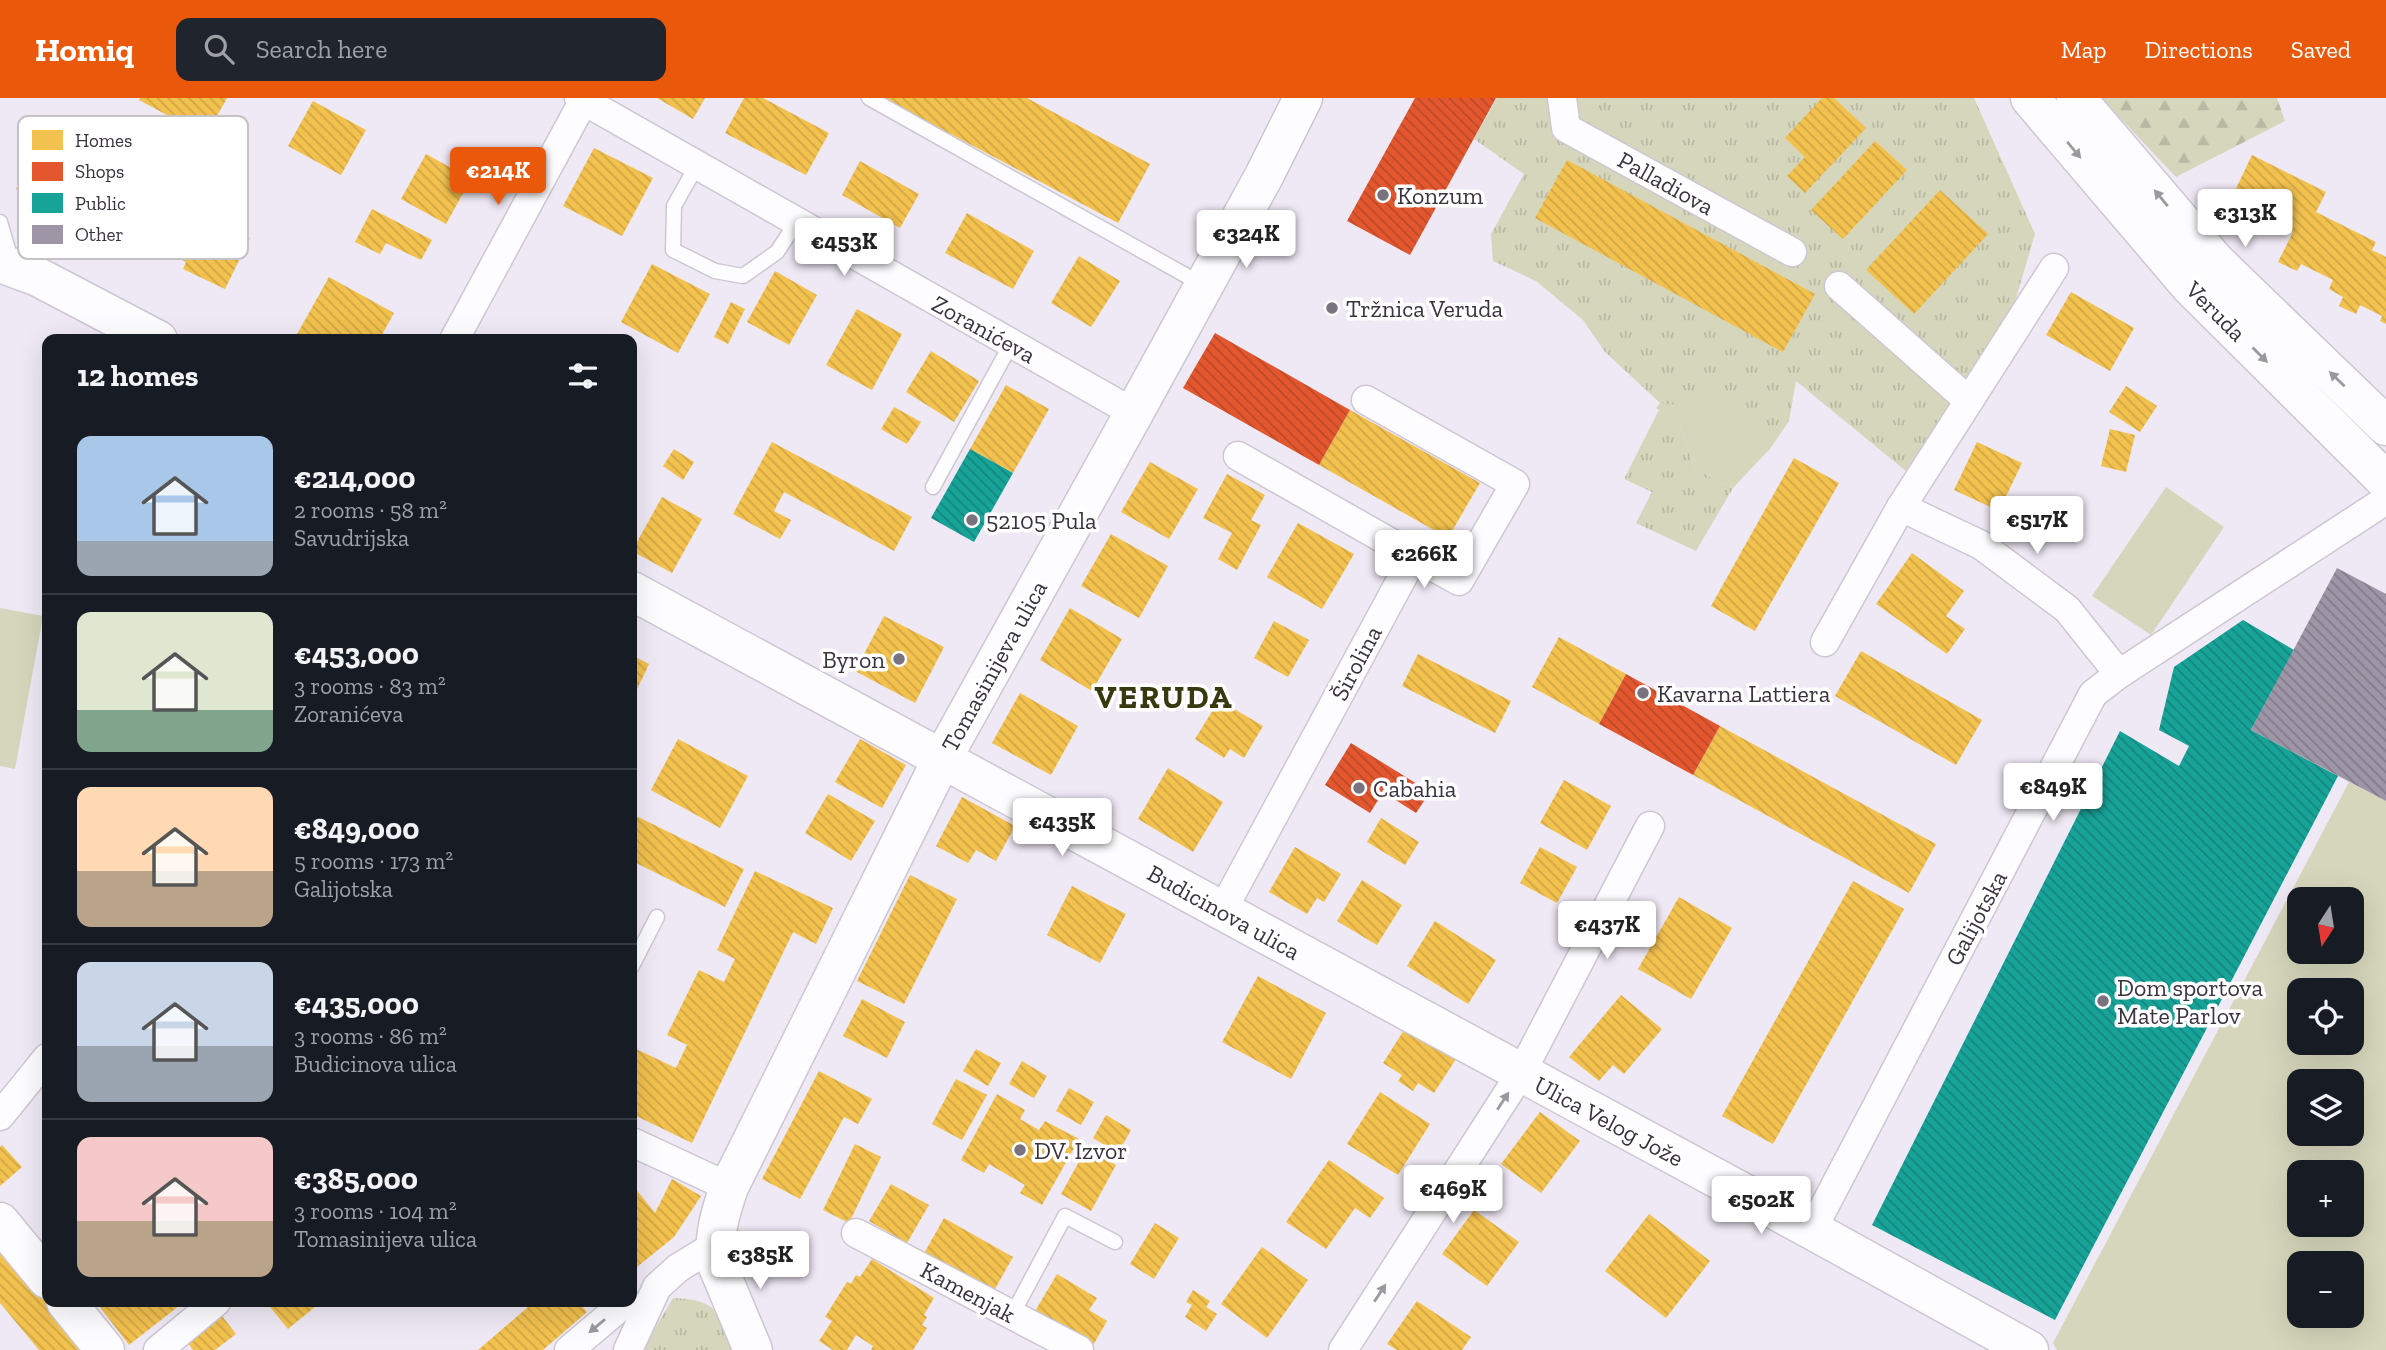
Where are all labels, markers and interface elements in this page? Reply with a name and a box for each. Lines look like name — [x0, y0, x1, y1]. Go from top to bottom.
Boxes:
search box — [176, 18, 666, 81]
text: Homiq — [35, 30, 134, 69]
icon: search — [200, 30, 238, 68]
text: Search here — [256, 33, 387, 65]
text: Map — [2061, 35, 2107, 64]
text: Directions — [2145, 35, 2253, 64]
text: Saved — [2291, 35, 2351, 64]
legend — [18, 116, 248, 259]
text: Homes — [75, 129, 132, 152]
one-way arrow — [2066, 141, 2082, 159]
street label: Palladiova — [1613, 145, 1719, 221]
pin: €214K — [449, 148, 547, 207]
text: €214K — [466, 156, 530, 184]
text: Shops — [75, 160, 124, 183]
place label: Konzum — [1397, 181, 1484, 210]
marker: Konzum — [1375, 187, 1391, 203]
one-way arrow — [2154, 190, 2169, 207]
pin: €313K — [2196, 190, 2294, 249]
text: Public — [75, 192, 126, 215]
text: €313K — [2214, 198, 2276, 226]
pin: €324K — [1197, 211, 1295, 270]
pin: €453K — [795, 218, 893, 278]
text: €324K — [1213, 219, 1279, 247]
text: Other — [75, 223, 123, 246]
text: €453K — [811, 227, 877, 255]
street label: Veruda — [2179, 274, 2253, 348]
street label: Zoranićeva — [927, 289, 1041, 370]
place label: Tržnica Veruda — [1346, 294, 1503, 323]
marker: Tržnica Veruda — [1324, 300, 1340, 316]
one-way arrow — [2251, 346, 2267, 363]
icon: filters — [564, 357, 602, 395]
text: 12 homes — [77, 358, 199, 394]
one-way arrow — [2329, 371, 2346, 387]
text: €214,000 — [294, 460, 416, 496]
icon: home — [133, 464, 217, 548]
text: 2 rooms · 58 m² — [294, 496, 447, 524]
pin: €517K — [1988, 496, 2086, 556]
text: €517K — [2006, 505, 2068, 533]
place label: 52105 Pula — [986, 506, 1097, 535]
marker: 52105 Pula — [964, 512, 980, 528]
text: Savudrijska — [294, 524, 409, 552]
pin: €266K — [1375, 531, 1473, 590]
text: €266K — [1391, 539, 1457, 567]
street label: Tomasinijeva ulica — [935, 575, 1053, 757]
street label: Širolina — [1324, 620, 1388, 705]
text: €453,000 — [294, 636, 419, 672]
icon: home — [133, 640, 217, 724]
place label: Byron — [822, 645, 885, 674]
marker: Byron — [891, 651, 907, 667]
text: 3 rooms · 83 m² — [294, 672, 446, 700]
district label: VERUDA — [1094, 678, 1234, 716]
place label: Kavarna Lattiera — [1657, 679, 1831, 708]
marker: Kavarna Lattiera — [1635, 685, 1651, 701]
text: Zoranićeva — [294, 700, 403, 728]
pin: €849K — [2004, 764, 2102, 823]
text: €849K — [2020, 772, 2086, 800]
place label: Cabahia — [1373, 774, 1457, 803]
marker: Cabahia — [1351, 780, 1367, 796]
pin: €435K — [1013, 798, 1111, 858]
text: €435K — [1029, 807, 1095, 835]
text: €849,000 — [294, 811, 420, 847]
icon: home — [133, 815, 217, 899]
text: 5 rooms · 173 m² — [294, 847, 453, 875]
street label: Budicinova ulica — [1143, 858, 1306, 966]
street label: Galijotska — [1939, 865, 2013, 970]
text: Galijotska — [294, 875, 393, 903]
north arrow — [2287, 887, 2364, 964]
map controls — [2287, 887, 2364, 1328]
pin: €437K — [1558, 902, 1656, 961]
text: €437K — [1574, 910, 1640, 938]
place label: Dom sportova Mate Parlov — [2117, 973, 2264, 1030]
button: locate — [2287, 978, 2364, 1055]
text: €435,000 — [294, 986, 419, 1022]
icon: home — [133, 990, 217, 1074]
marker: Dom sportova Mate Parlov — [2095, 993, 2111, 1009]
text: 3 rooms · 86 m² — [294, 1022, 447, 1050]
text: Budicinova ulica — [294, 1050, 457, 1078]
button: layers — [2287, 1069, 2364, 1146]
street label: Ulica Velog Jože — [1529, 1070, 1689, 1172]
one-way arrow — [1496, 1092, 1510, 1110]
place label: DV. Izvor — [1034, 1136, 1127, 1165]
marker: DV. Izvor — [1012, 1142, 1028, 1158]
button: + — [2287, 1160, 2364, 1237]
text: €385,000 — [294, 1161, 418, 1197]
icon: home — [133, 1165, 217, 1249]
pin: €469K — [1404, 1166, 1502, 1225]
text: €469K — [1420, 1174, 1486, 1202]
pin: €502K — [1712, 1176, 1810, 1236]
text: €502K — [1728, 1185, 1794, 1213]
text: 3 rooms · 104 m² — [294, 1197, 457, 1225]
text: Tomasinijeva ulica — [294, 1225, 477, 1253]
pin: €385K — [711, 1232, 809, 1291]
text: €385K — [727, 1240, 793, 1268]
button: − — [2287, 1251, 2364, 1328]
street label: Kamenjak — [916, 1255, 1021, 1329]
one-way arrow — [1373, 1283, 1386, 1302]
one-way arrow — [588, 1318, 606, 1333]

